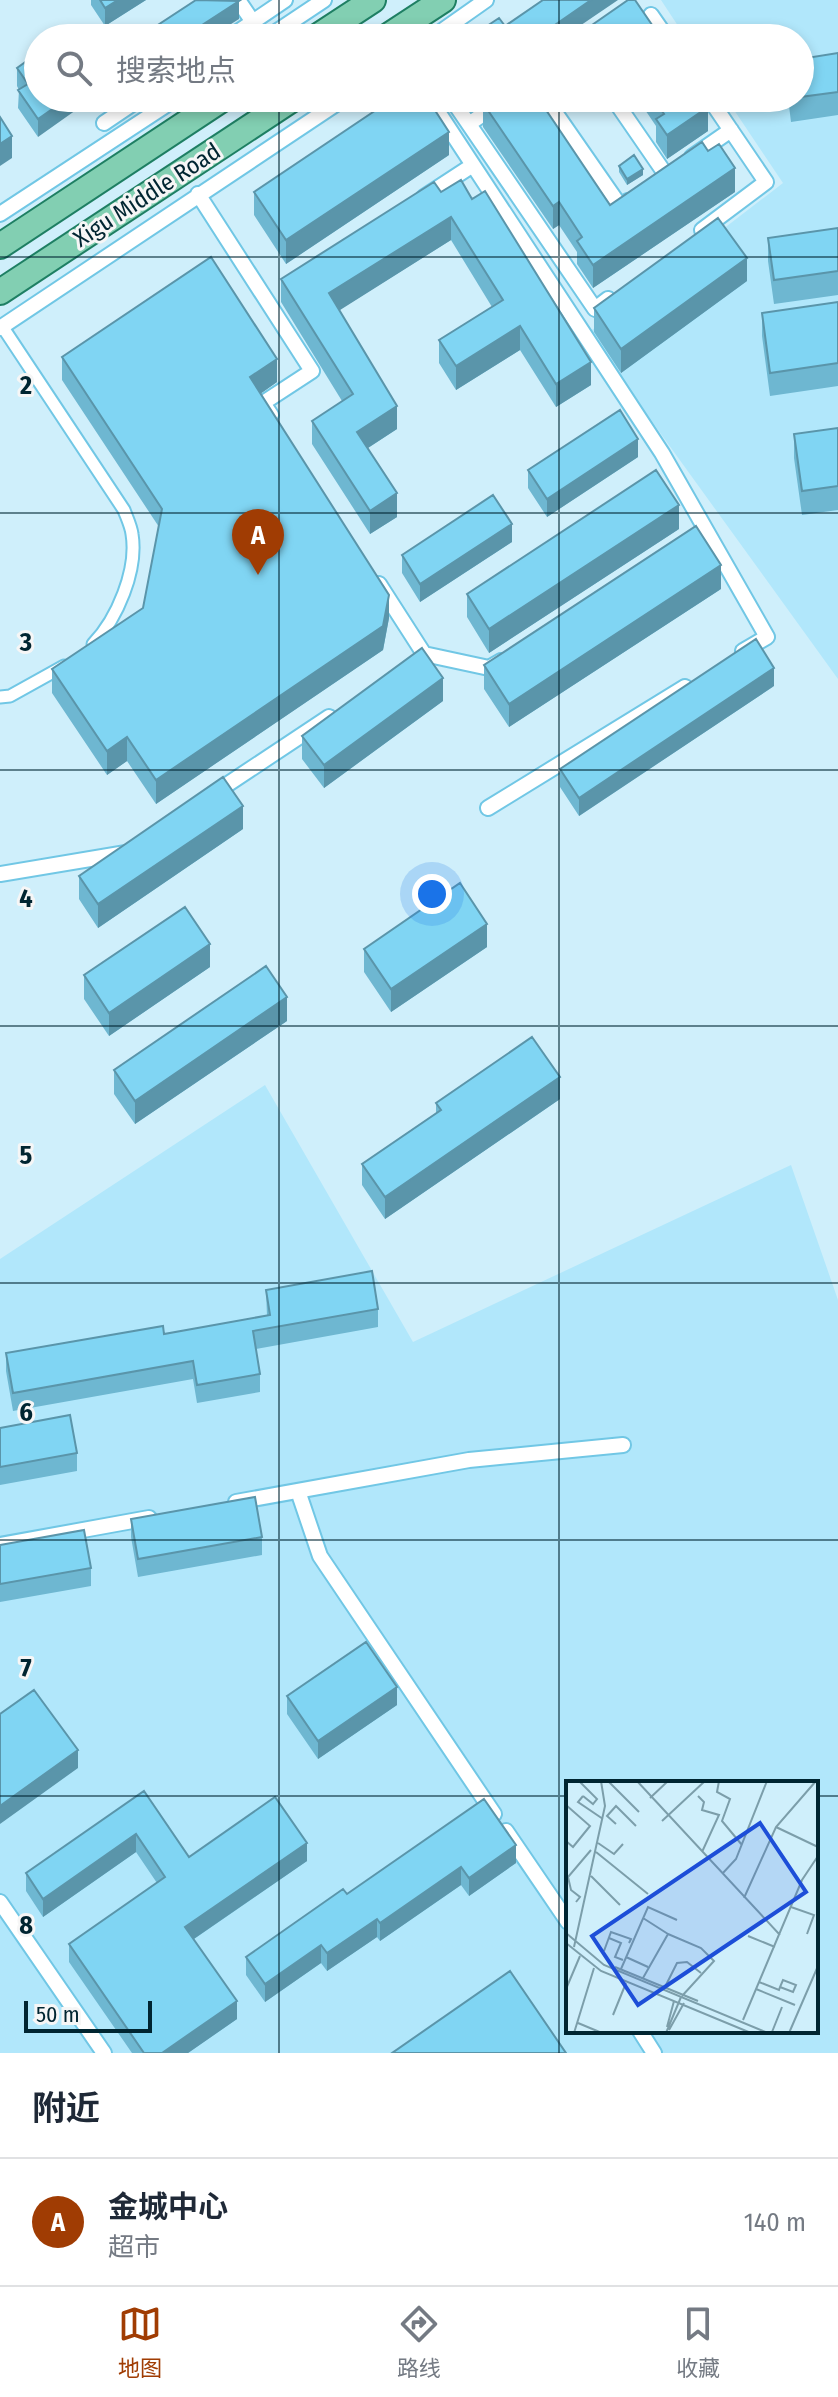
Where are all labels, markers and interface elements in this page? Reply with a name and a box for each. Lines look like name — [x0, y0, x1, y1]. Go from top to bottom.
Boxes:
search box — [24, 24, 814, 112]
icon: search — [52, 46, 96, 90]
text: 搜索地点 — [116, 53, 236, 89]
street label: Xigu Middle Road — [68, 137, 226, 253]
text: 2 — [19, 370, 32, 401]
pin: A — [232, 509, 284, 575]
text: 3 — [19, 627, 32, 658]
your location — [412, 874, 452, 914]
text: 4 — [19, 883, 33, 914]
text: 5 — [20, 1140, 33, 1171]
text: 6 — [19, 1397, 33, 1428]
text: 7 — [20, 1653, 32, 1684]
inset map — [566, 1781, 818, 2033]
text: 8 — [19, 1910, 33, 1941]
scale bar — [24, 1997, 152, 2033]
text: 50 m — [36, 2001, 80, 2028]
text: 附近 — [32, 2088, 100, 2129]
text: 金城中心 — [108, 2189, 228, 2225]
text: A — [51, 2207, 65, 2238]
text: 140 m — [744, 2207, 806, 2238]
text: 超市 — [108, 2232, 160, 2263]
tab: 地图 — [118, 2302, 162, 2382]
tab: 路线 — [397, 2302, 441, 2382]
tab: 收藏 — [676, 2302, 720, 2382]

